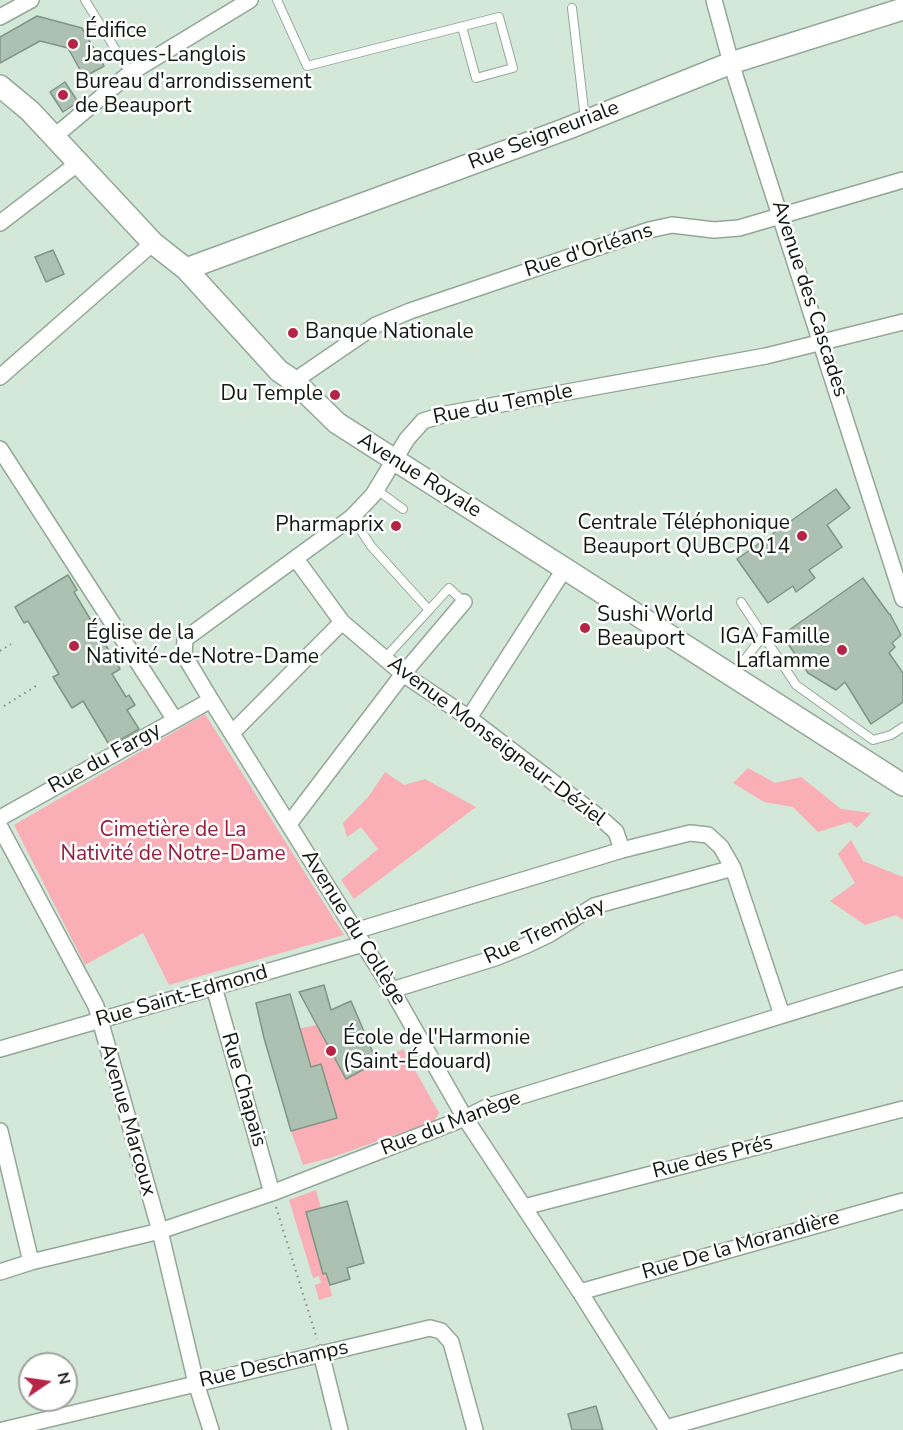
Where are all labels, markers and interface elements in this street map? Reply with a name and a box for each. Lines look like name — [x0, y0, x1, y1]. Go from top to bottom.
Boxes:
place label: Édifice Jacques-Langlois — [85, 19, 246, 69]
marker: Édifice Jacques-Langlois — [66, 37, 80, 51]
place label: Bureau d'arrondissement de Beauport — [75, 70, 311, 120]
marker: Bureau d'arrondissement de Beauport — [56, 88, 70, 102]
street label: Rue Seigneuriale — [465, 96, 623, 176]
street label: Avenue des Cascades — [765, 198, 853, 400]
street label: Rue d'Orléans — [522, 218, 656, 284]
place label: Banque Nationale — [305, 320, 474, 346]
marker: Banque Nationale — [286, 326, 300, 340]
street label: Rue du Temple — [431, 379, 575, 431]
place label: Du Temple — [221, 382, 323, 408]
marker: Du Temple — [328, 388, 342, 402]
street label: Avenue Royale — [352, 428, 486, 524]
place label: Centrale Téléphonique Beauport QUBCPQ14 — [578, 511, 790, 561]
place label: Pharmaprix — [275, 513, 384, 539]
marker: Pharmaprix — [389, 519, 403, 533]
marker: Centrale Téléphonique Beauport QUBCPQ14 — [795, 529, 809, 543]
place label: Sushi World Beauport — [597, 603, 713, 653]
place label: Église de la Nativité-de-Notre-Dame — [86, 621, 319, 671]
marker: Sushi World Beauport — [578, 621, 592, 635]
place label: IGA Famille Laflamme — [720, 625, 830, 675]
marker: Église de la Nativité-de-Notre-Dame — [67, 639, 81, 653]
marker: IGA Famille Laflamme — [835, 643, 849, 657]
street label: Avenue Monseigneur-Déziel — [382, 652, 610, 832]
street label: Rue du Fargy — [44, 718, 166, 800]
park label: Cimetière de La Nativité de Notre-Dame — [60, 818, 286, 868]
street label: Avenue du Collège — [295, 846, 411, 1010]
street label: Rue Tremblay — [481, 893, 609, 971]
street label: Rue Saint-Edmond — [93, 960, 271, 1034]
place label: École de l'Harmonie (Saint-Édouard) — [343, 1026, 530, 1076]
street label: Rue Chapais — [215, 1030, 271, 1150]
street label: Avenue Marcoux — [93, 1041, 161, 1199]
marker: École de l'Harmonie (Saint-Édouard) — [324, 1044, 338, 1058]
street label: Rue du Manège — [378, 1086, 524, 1162]
street label: Rue des Prés — [650, 1131, 776, 1185]
street label: Rue De la Morandière — [639, 1206, 843, 1286]
street label: Rue Deschamps — [197, 1336, 351, 1394]
north arrow — [18, 1352, 78, 1412]
text: N — [52, 1370, 76, 1387]

